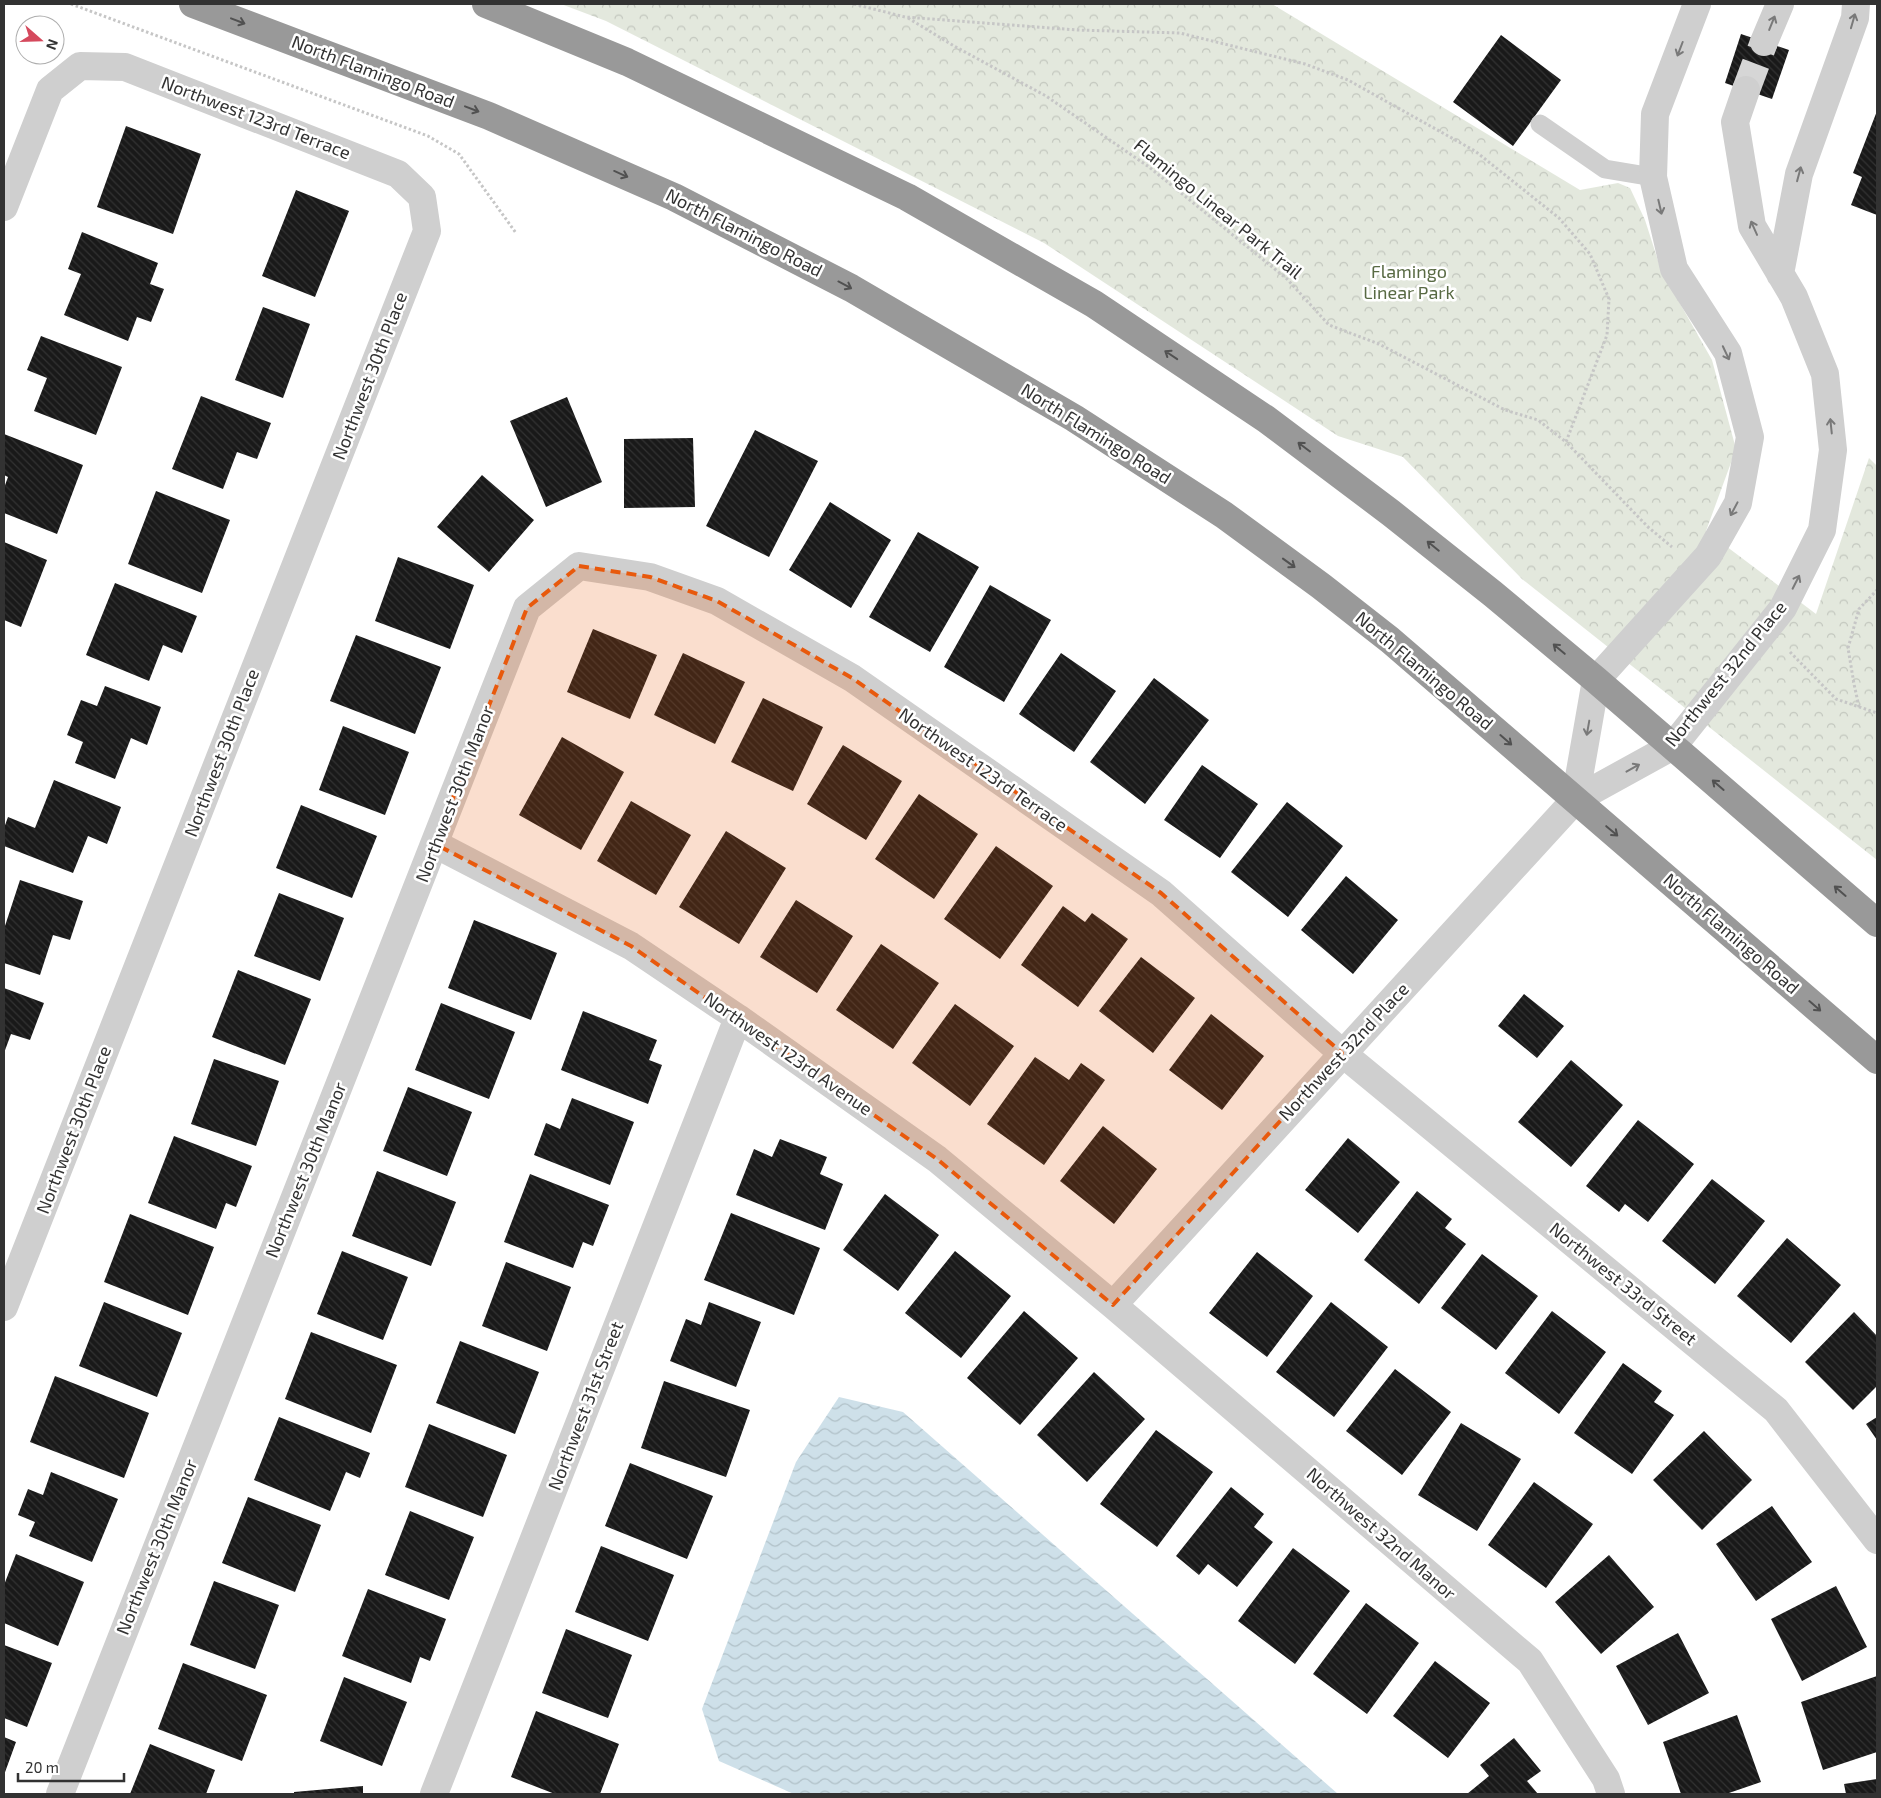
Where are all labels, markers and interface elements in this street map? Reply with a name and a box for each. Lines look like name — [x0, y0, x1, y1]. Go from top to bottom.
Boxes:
one-way arrow — [1849, 14, 1858, 30]
north arrow — [15, 15, 65, 65]
one-way arrow — [1768, 16, 1777, 31]
one-way arrow — [230, 17, 245, 26]
street label: North Flamingo Road — [289, 30, 458, 112]
text: N — [43, 37, 62, 52]
one-way arrow — [1675, 41, 1684, 57]
street label: Northwest 123rd Terrace — [159, 71, 354, 163]
one-way arrow — [464, 105, 479, 114]
street label: Flamingo Linear Park Trail — [1130, 133, 1308, 283]
one-way arrow — [1795, 167, 1805, 183]
one-way arrow — [613, 169, 628, 179]
street label: North Flamingo Road — [662, 183, 826, 281]
one-way arrow — [1656, 198, 1665, 214]
one-way arrow — [1749, 221, 1759, 236]
park label: Flamingo Linear Park — [1363, 260, 1455, 303]
one-way arrow — [837, 281, 852, 290]
street label: Northwest 30th Place — [327, 288, 411, 463]
one-way arrow — [1722, 345, 1732, 360]
one-way arrow — [1164, 350, 1178, 360]
street label: North Flamingo Road — [1017, 378, 1176, 488]
one-way arrow — [1826, 418, 1835, 434]
one-way arrow — [1297, 442, 1311, 452]
one-way arrow — [1729, 502, 1739, 516]
one-way arrow — [1426, 541, 1440, 551]
one-way arrow — [1282, 558, 1296, 568]
one-way arrow — [1791, 574, 1801, 589]
street label: Northwest 32nd Place — [1660, 596, 1791, 751]
street label: North Flamingo Road — [1351, 606, 1498, 734]
one-way arrow — [1553, 644, 1566, 655]
street label: Northwest 30th Place — [179, 665, 263, 840]
street label: Northwest 30th Manor — [410, 702, 498, 885]
street label: Northwest 123rd Terrace — [895, 703, 1072, 836]
one-way arrow — [1582, 720, 1592, 736]
one-way arrow — [1500, 735, 1513, 746]
one-way arrow — [1625, 763, 1640, 773]
one-way arrow — [1711, 779, 1724, 791]
one-way arrow — [1605, 826, 1618, 837]
street label: North Flamingo Road — [1659, 868, 1804, 998]
one-way arrow — [1834, 886, 1847, 897]
street label: Northwest 32nd Place — [1274, 978, 1413, 1125]
street label: Northwest 123rd Avenue — [700, 987, 877, 1120]
one-way arrow — [1808, 1000, 1821, 1011]
street label: Northwest 30th Place — [31, 1042, 115, 1217]
street label: Northwest 30th Manor — [260, 1079, 350, 1261]
street label: Northwest 33rd Street — [1545, 1217, 1702, 1350]
street label: Northwest 31st Street — [543, 1318, 627, 1493]
street label: Northwest 30th Manor — [111, 1456, 201, 1638]
street label: Northwest 32nd Manor — [1303, 1462, 1461, 1604]
scale bar — [18, 1750, 124, 1782]
text: 20 m — [25, 1758, 59, 1776]

